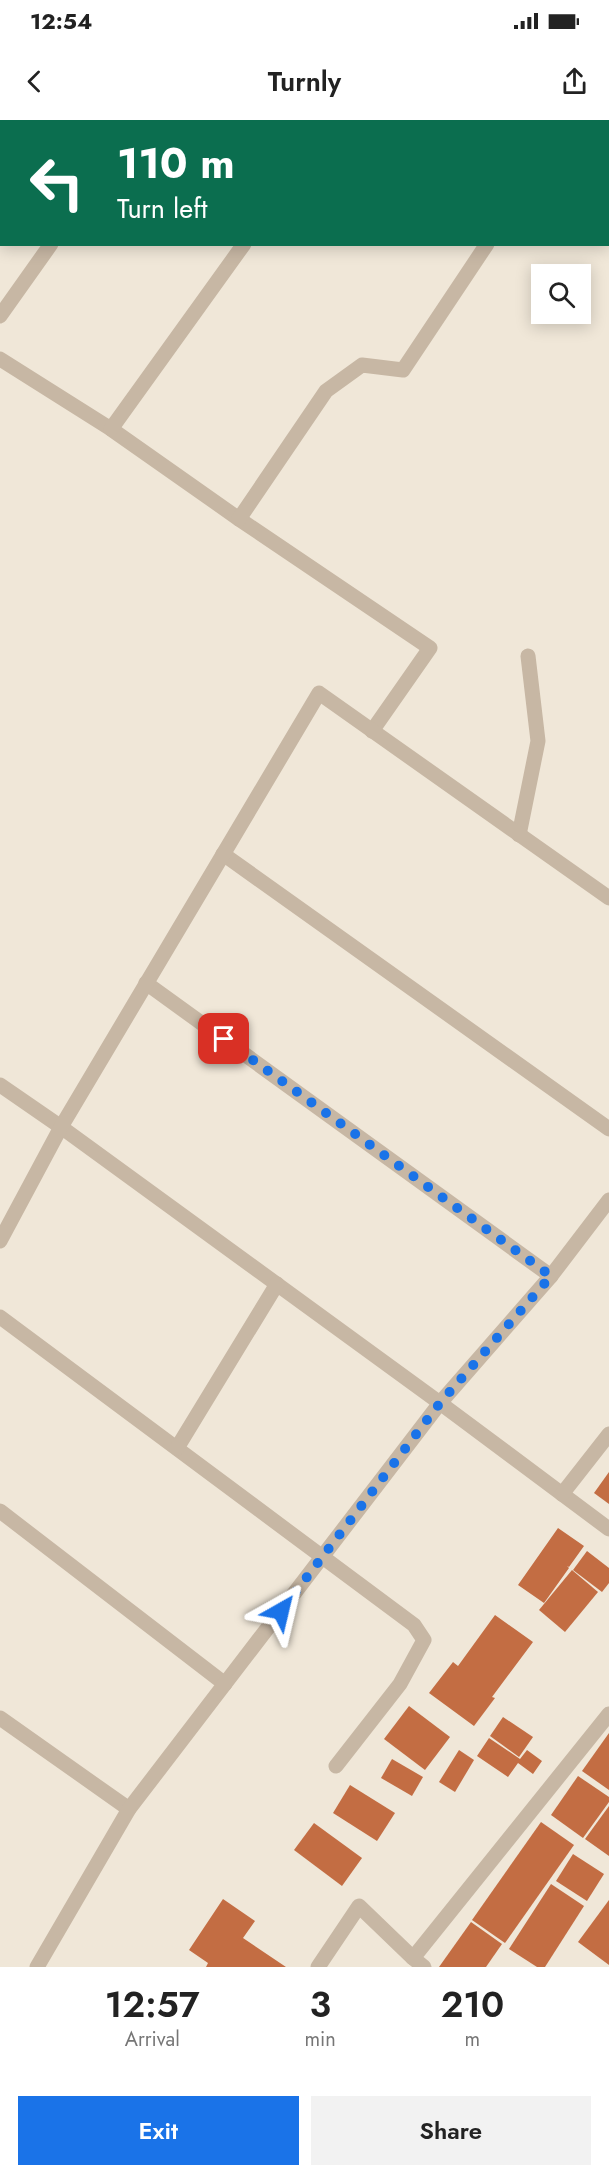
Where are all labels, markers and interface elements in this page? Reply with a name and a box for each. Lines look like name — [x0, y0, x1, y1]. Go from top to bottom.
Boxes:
text: 12:54 — [30, 5, 92, 37]
text: Turnly — [268, 62, 341, 101]
icon: back — [18, 65, 51, 98]
icon: share — [558, 65, 591, 98]
text: 110 m — [117, 133, 235, 194]
icon: left — [18, 144, 96, 222]
text: Turn left — [117, 189, 207, 228]
map controls — [531, 264, 591, 324]
button: search — [531, 264, 591, 324]
pin — [198, 1013, 249, 1064]
icon: arrive — [207, 1022, 240, 1055]
position arrow — [249, 1579, 313, 1643]
text: 12:57 — [105, 1978, 200, 2030]
text: 3 — [309, 1978, 331, 2030]
text: 210 — [441, 1978, 504, 2030]
text: Arrival — [125, 2025, 180, 2054]
text: min — [305, 2025, 336, 2054]
text: m — [465, 2025, 480, 2054]
button: Exit — [18, 2096, 299, 2165]
button: Share — [311, 2096, 591, 2165]

